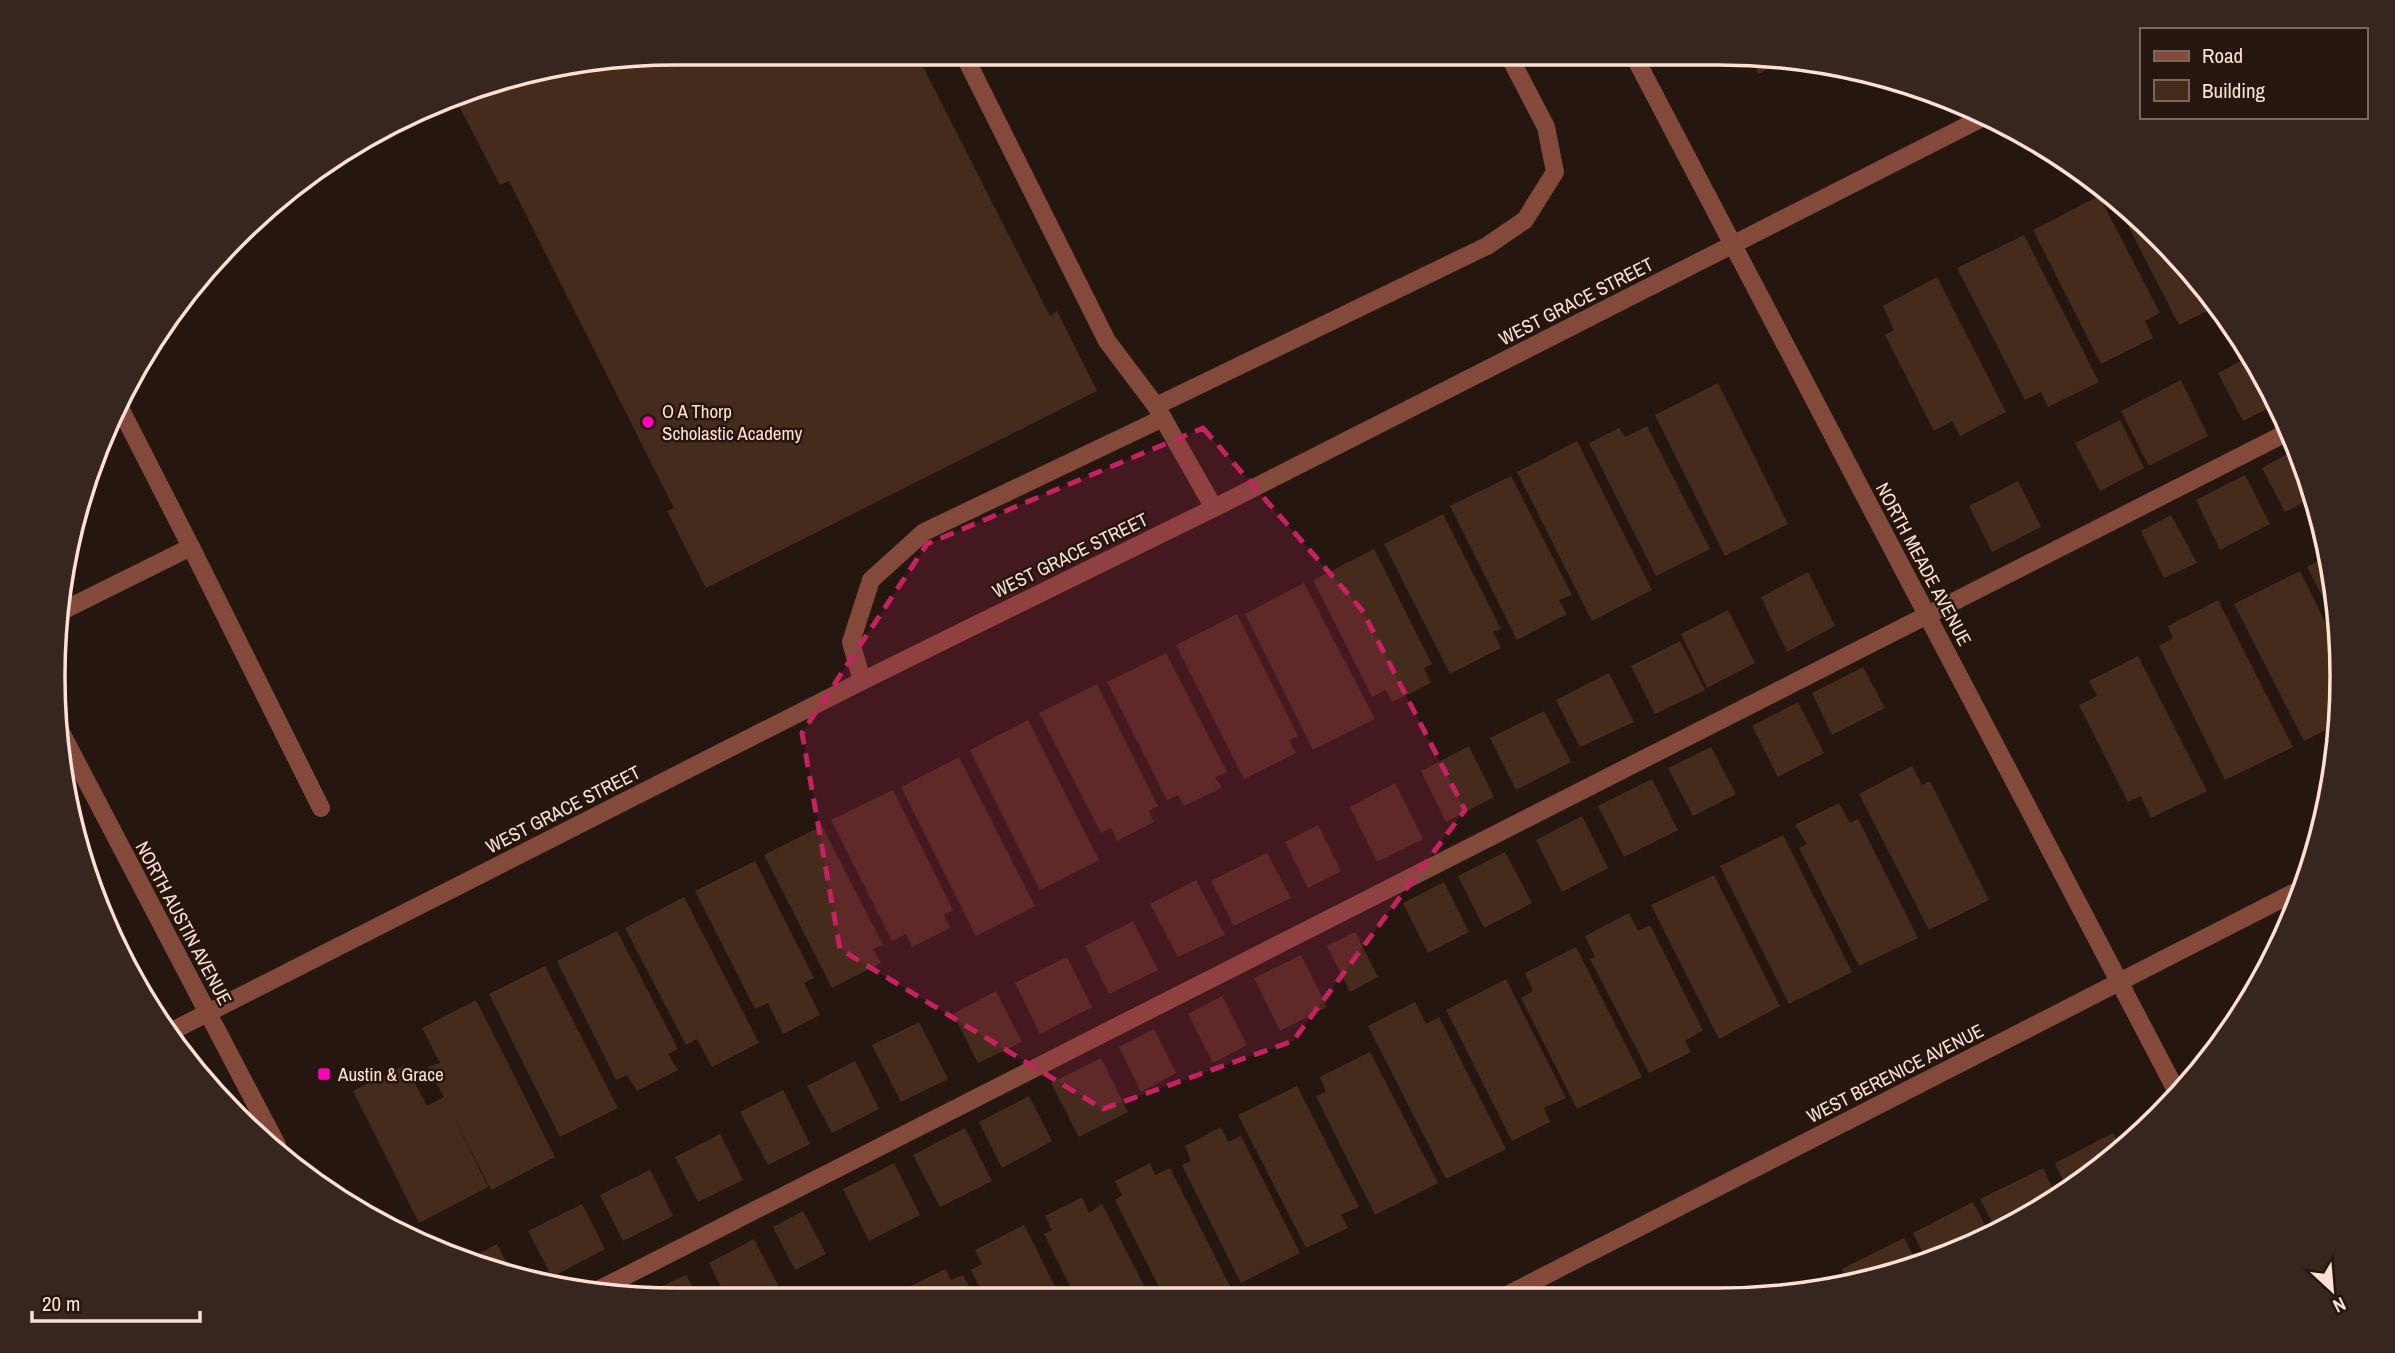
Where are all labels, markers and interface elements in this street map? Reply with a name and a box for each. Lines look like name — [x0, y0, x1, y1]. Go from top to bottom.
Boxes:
legend — [2140, 28, 2367, 119]
text: Road — [2202, 41, 2243, 70]
text: Building — [2202, 76, 2266, 105]
street label: WEST GRACE STREET — [1494, 251, 1658, 351]
place label: O A Thorp Scholastic Academy — [662, 398, 803, 446]
marker: O A Thorp Scholastic Academy — [640, 414, 656, 430]
street label: NORTH MEADE AVENUE — [1870, 478, 1978, 650]
street label: WEST GRACE STREET — [988, 506, 1153, 604]
street label: WEST GRACE STREET — [481, 759, 645, 859]
street label: NORTH AUSTIN AVENUE — [130, 836, 238, 1010]
street label: WEST BERENICE AVENUE — [1802, 1017, 1988, 1129]
place label: Austin & Grace — [337, 1061, 444, 1087]
marker: Austin & Grace — [316, 1066, 332, 1082]
north arrow — [2297, 1255, 2367, 1325]
scale bar — [32, 1280, 200, 1324]
text: 20 m — [42, 1289, 80, 1318]
text: N — [2329, 1291, 2350, 1319]

